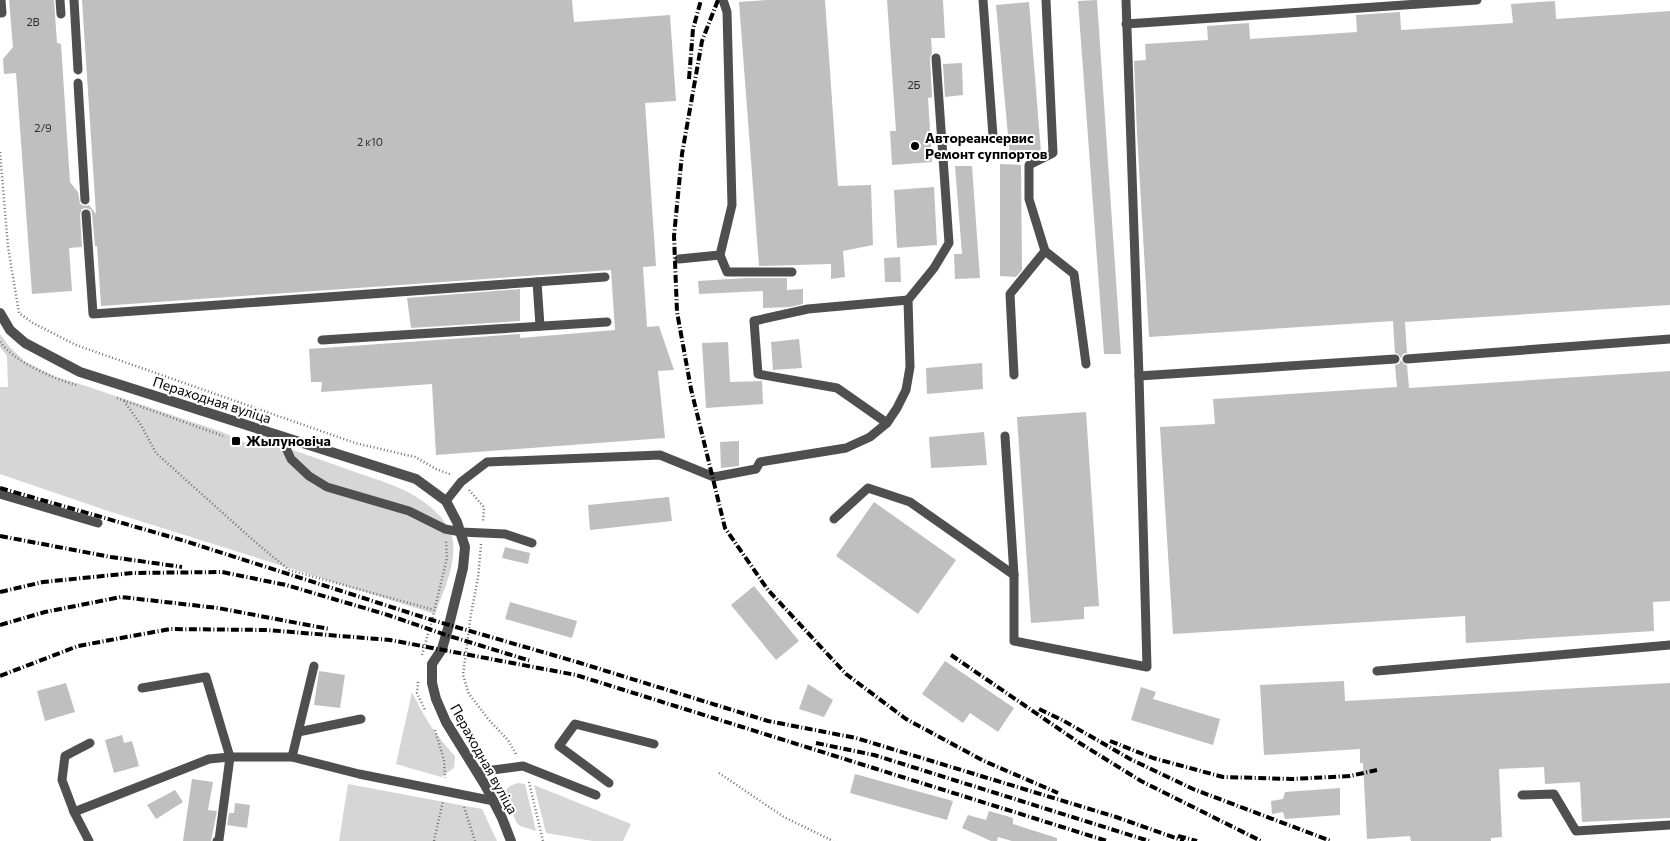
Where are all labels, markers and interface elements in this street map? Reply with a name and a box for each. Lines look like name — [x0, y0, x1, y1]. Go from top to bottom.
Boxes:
house number: 2В — [26, 15, 40, 28]
house number: 2Б — [908, 78, 921, 91]
house number: 2/9 — [34, 121, 52, 134]
place label: Автореансервис Ремонт суппортов — [925, 129, 1048, 162]
house number: 2 к10 — [357, 135, 383, 148]
marker: Автореансервис Ремонт суппортов — [909, 140, 921, 152]
street label: Пераходная вуліца — [151, 372, 273, 427]
place label: Жылуновіча — [246, 432, 331, 449]
marker: Жылуновіча — [230, 435, 242, 447]
street label: Пераходная вуліца — [447, 701, 522, 817]

